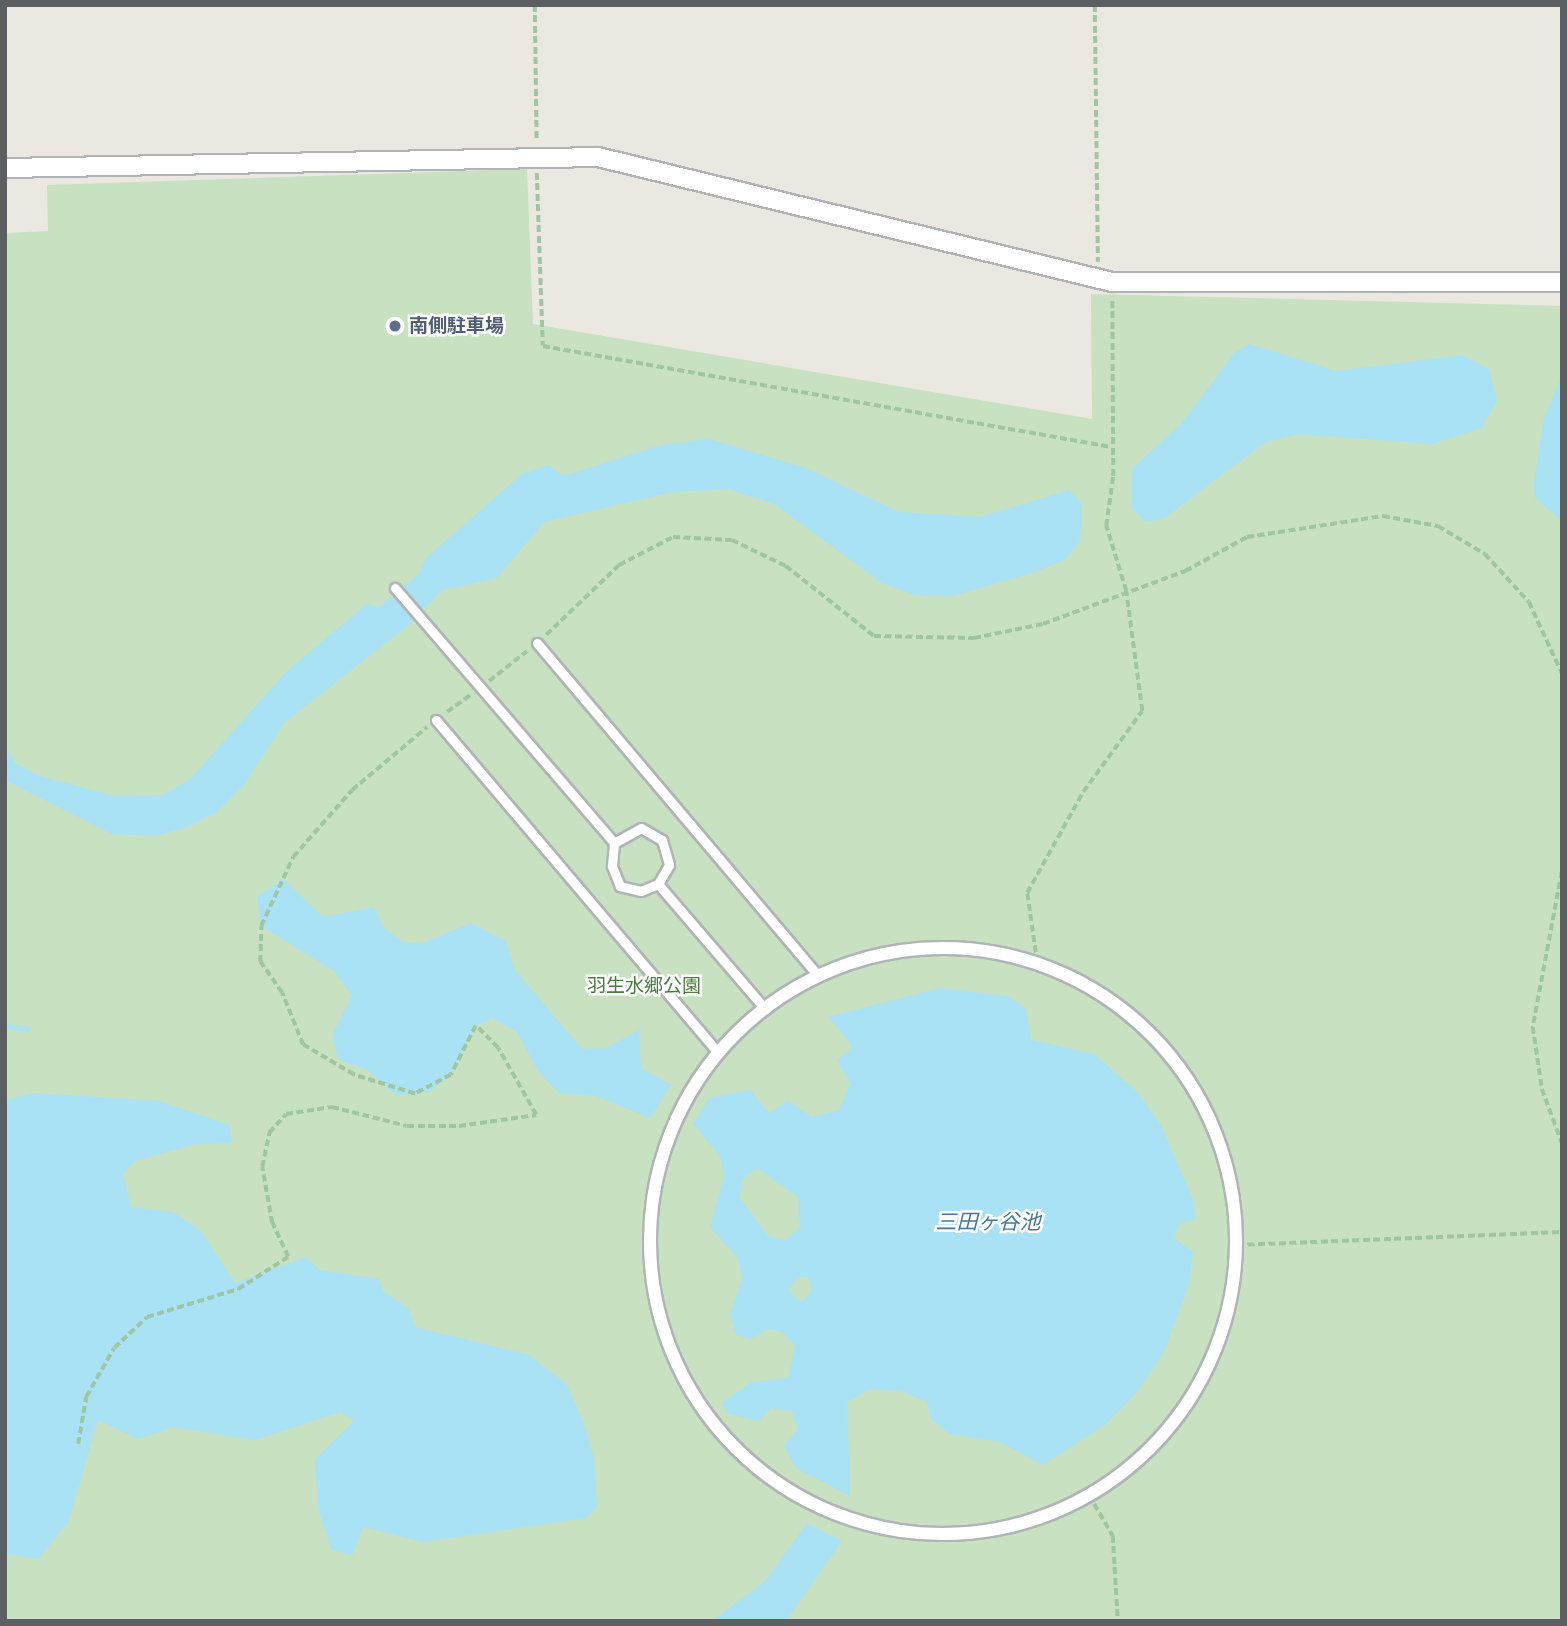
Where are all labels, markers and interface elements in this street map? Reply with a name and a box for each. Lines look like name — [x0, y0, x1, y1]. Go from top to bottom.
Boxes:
place label: 南側駐車場 — [409, 315, 504, 337]
marker: 南側駐車場 — [387, 318, 403, 334]
park label: 羽生水郷公園 — [587, 975, 701, 997]
water label: 三田ヶ谷池 — [936, 1209, 1040, 1235]

